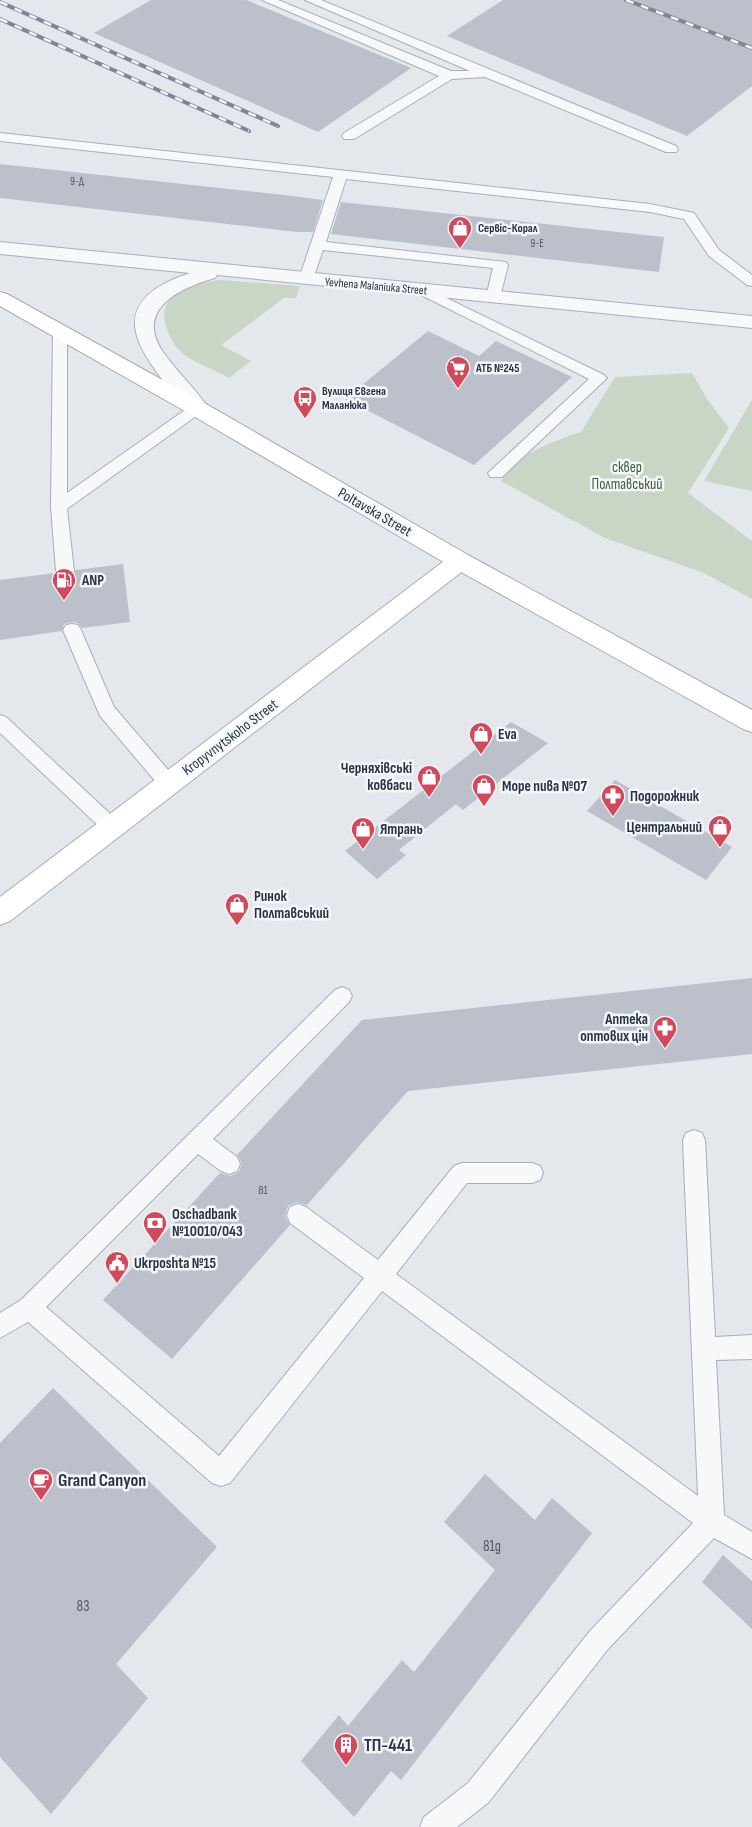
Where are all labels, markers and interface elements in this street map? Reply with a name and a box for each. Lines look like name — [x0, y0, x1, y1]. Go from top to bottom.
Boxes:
house number: 9-Д — [70, 175, 85, 188]
shop icon: Сервіс-Корал — [447, 215, 473, 249]
place label: Сервіс-Корал — [478, 221, 538, 236]
house number: 9-Е — [530, 237, 544, 250]
street label: Yevhena Malaniuka Street — [324, 275, 428, 298]
supermarket icon: АТБ №245 — [445, 355, 471, 389]
place label: АТБ №245 — [475, 361, 519, 376]
place label: Вулиця Євгена Маланюка — [322, 384, 386, 413]
bus stop icon: Вулиця Євгена Маланюка — [292, 385, 318, 419]
park label: сквер Полтавський — [592, 458, 662, 494]
street label: Poltavska Street — [334, 484, 415, 541]
fuel station icon: ANP — [51, 567, 77, 601]
place label: ANP — [81, 571, 104, 590]
street label: Kropyvnytskoho Street — [179, 695, 282, 780]
shop icon: Eva — [468, 721, 494, 755]
place label: Eva — [498, 725, 517, 744]
place label: Черняхівські ковбаси — [341, 759, 412, 795]
shop icon: Черняхівські ковбаси — [416, 764, 442, 798]
shop icon: Море пива №07 — [471, 773, 497, 807]
place label: Море пива №07 — [502, 777, 587, 796]
pharmacy icon: Подорожник — [600, 783, 626, 817]
place label: Подорожник — [630, 787, 700, 806]
shop icon: Центральний — [707, 814, 733, 848]
shop icon: Ятрань — [350, 816, 376, 850]
place label: Центральний — [627, 818, 702, 837]
place label: Ятрань — [380, 820, 423, 839]
place label: Ринок Полтавський — [254, 887, 329, 923]
shop icon: Ринок Полтавський — [224, 892, 250, 926]
place label: Аптека оптових цін — [580, 1010, 648, 1046]
pharmacy icon: Аптека оптових цін — [652, 1015, 678, 1049]
house number: 81 — [258, 1183, 269, 1198]
place label: Oschadbank №10010/043 — [172, 1205, 243, 1241]
bank icon: Oschadbank №10010/043 — [142, 1210, 168, 1244]
public building icon: Ukrposhta №15 — [104, 1250, 130, 1284]
place label: Ukrposhta №15 — [134, 1254, 217, 1273]
cafe icon: Grand Canyon — [28, 1467, 54, 1501]
place label: Grand Canyon — [58, 1470, 146, 1491]
house number: 81д — [483, 1537, 501, 1556]
house number: 83 — [77, 1597, 89, 1616]
building icon: ТП-441 — [333, 1732, 359, 1766]
place label: ТП-441 — [364, 1735, 412, 1756]

